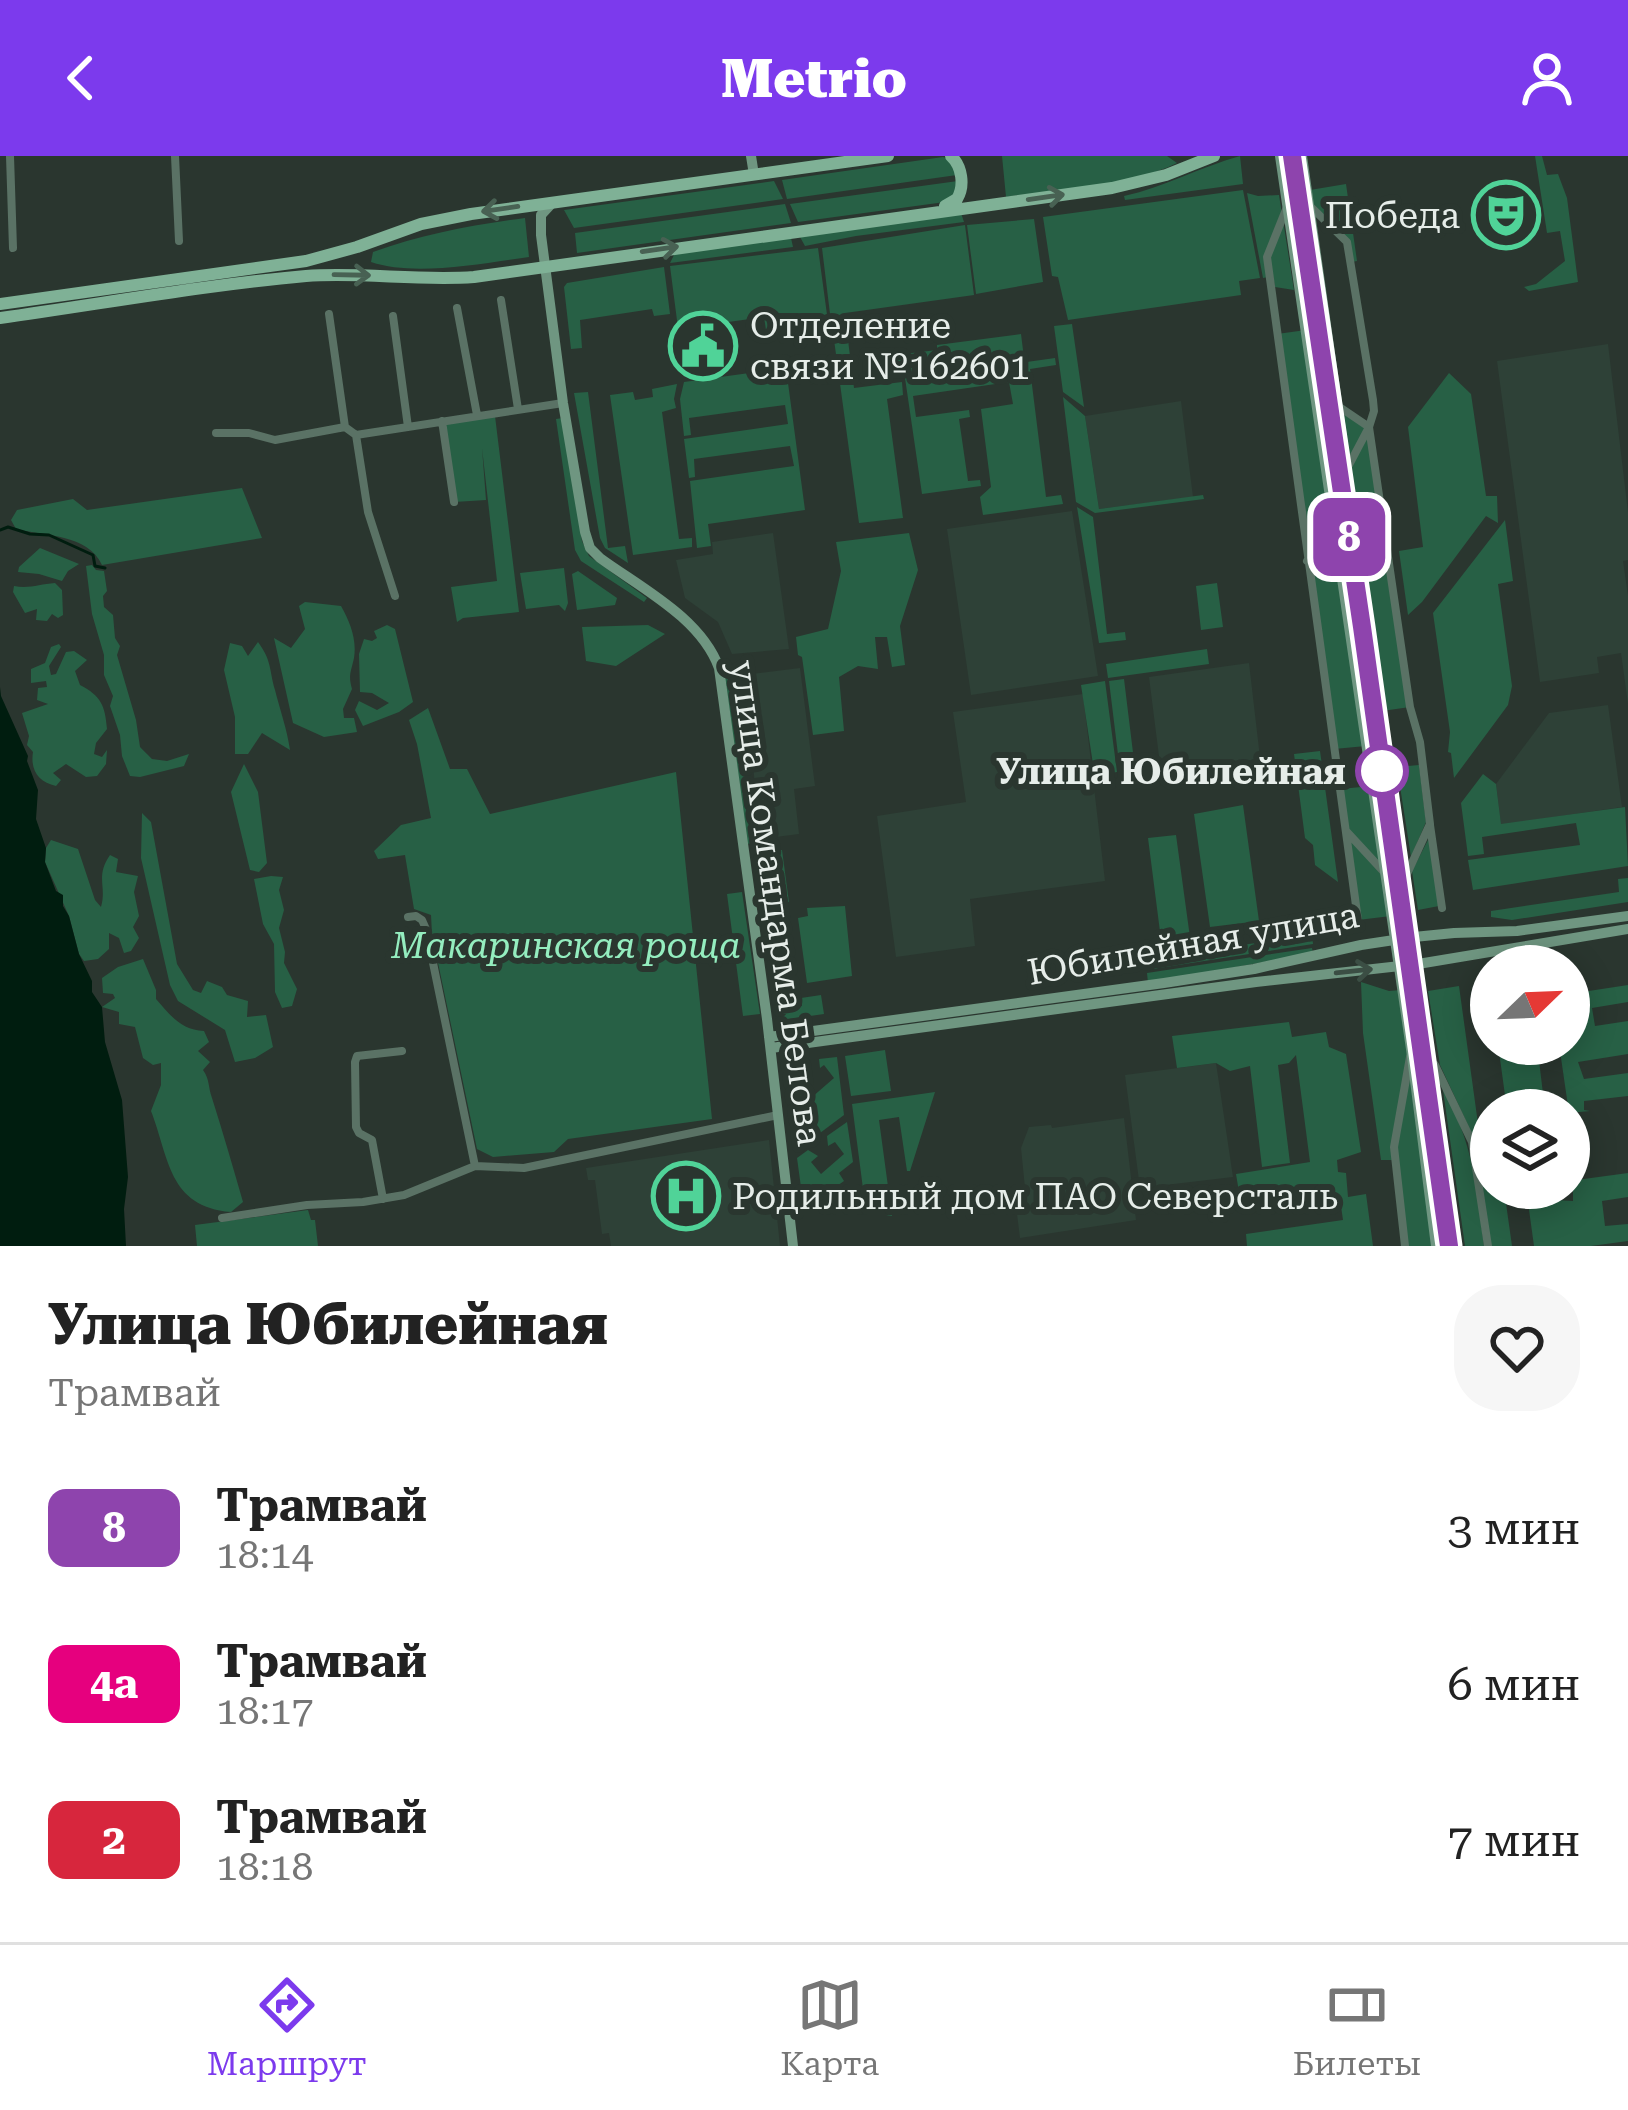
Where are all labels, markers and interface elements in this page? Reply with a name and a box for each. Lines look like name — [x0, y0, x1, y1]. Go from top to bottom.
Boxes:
icon: back — [48, 45, 114, 111]
icon: person — [1514, 45, 1580, 111]
text: Metrio — [721, 47, 907, 110]
theatre icon: Победа — [1471, 180, 1541, 250]
one-way arrow — [1026, 185, 1065, 208]
place label: Победа — [1325, 195, 1460, 237]
one-way arrow — [481, 198, 520, 221]
one-way arrow — [640, 237, 679, 260]
one-way arrow — [332, 264, 371, 287]
place label: Отделение связи №162601 — [750, 305, 1030, 388]
public building icon: Отделение связи №162601 — [668, 311, 738, 381]
line badge: 8 — [1310, 498, 1388, 576]
text: 8 — [1337, 512, 1361, 561]
street label: улица Командарма Белова — [721, 658, 831, 1149]
marker: Улица Юбилейная — [1357, 746, 1407, 796]
place label: Улица Юбилейная — [996, 751, 1346, 793]
street label: Юбилейная улица — [1024, 894, 1362, 994]
park label: Макаринская роща — [390, 925, 741, 967]
north arrow — [1470, 945, 1590, 1065]
map controls — [1470, 945, 1590, 1209]
one-way arrow — [1334, 959, 1373, 982]
button: layers — [1470, 1089, 1590, 1209]
hospital icon: Родильный дом ПАО Северсталь — [651, 1161, 721, 1231]
place label: Родильный дом ПАО Северсталь — [732, 1176, 1338, 1218]
button: heart — [1454, 1285, 1580, 1411]
text: Улица Юбилейная — [48, 1291, 608, 1358]
text: Трамвай — [48, 1370, 221, 1416]
text: Трамвай — [216, 1479, 427, 1532]
text: 3 мин — [1447, 1502, 1580, 1555]
text: 8 — [102, 1503, 126, 1552]
text: 18:14 — [216, 1532, 313, 1578]
text: Трамвай — [216, 1635, 427, 1688]
text: 6 мин — [1447, 1658, 1580, 1711]
text: 4а — [90, 1659, 138, 1708]
text: 18:17 — [216, 1688, 313, 1734]
text: Трамвай — [216, 1791, 427, 1844]
text: 7 мин — [1447, 1814, 1580, 1867]
text: 2 — [102, 1815, 126, 1864]
text: 18:18 — [216, 1844, 313, 1890]
tab: Маршрут — [207, 1972, 367, 2083]
tab: Карта — [780, 1972, 879, 2083]
tab: Билеты — [1293, 1972, 1421, 2083]

